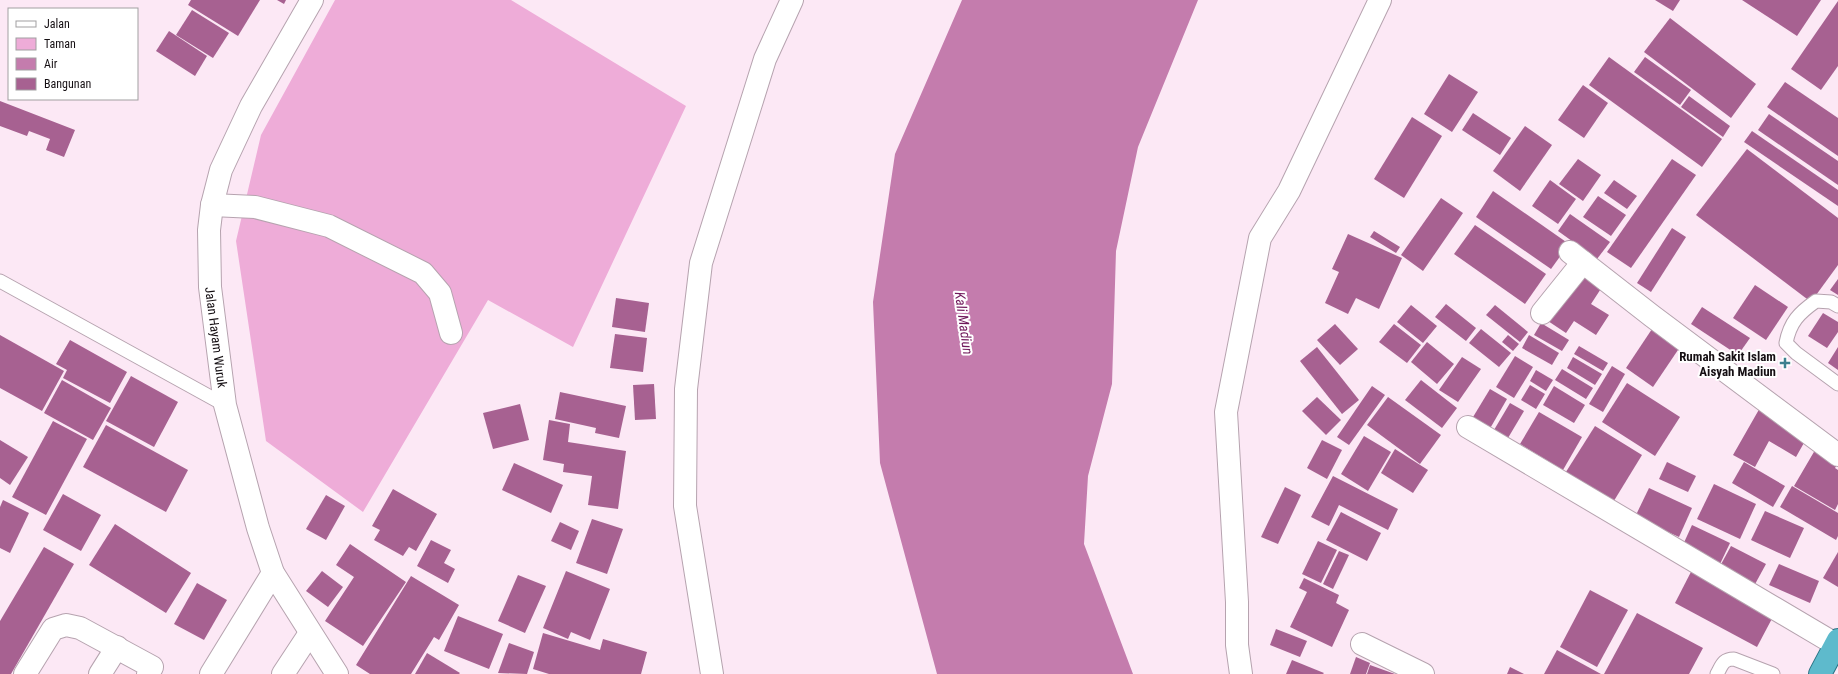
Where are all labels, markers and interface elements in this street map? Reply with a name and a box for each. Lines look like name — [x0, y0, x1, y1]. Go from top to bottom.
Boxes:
legend — [8, 8, 138, 100]
text: Jalan — [44, 17, 70, 31]
text: Taman — [44, 37, 76, 51]
text: Air — [44, 57, 58, 71]
text: Bangunan — [44, 77, 91, 91]
street label: Jalan Hayam Wuruk — [203, 286, 230, 389]
water label: Kali Madiun — [952, 291, 976, 355]
place label: Rumah Sakit Islam Aisyah Madiun — [1679, 349, 1776, 379]
marker: Rumah Sakit Islam Aisyah Madiun — [1779, 357, 1791, 369]

